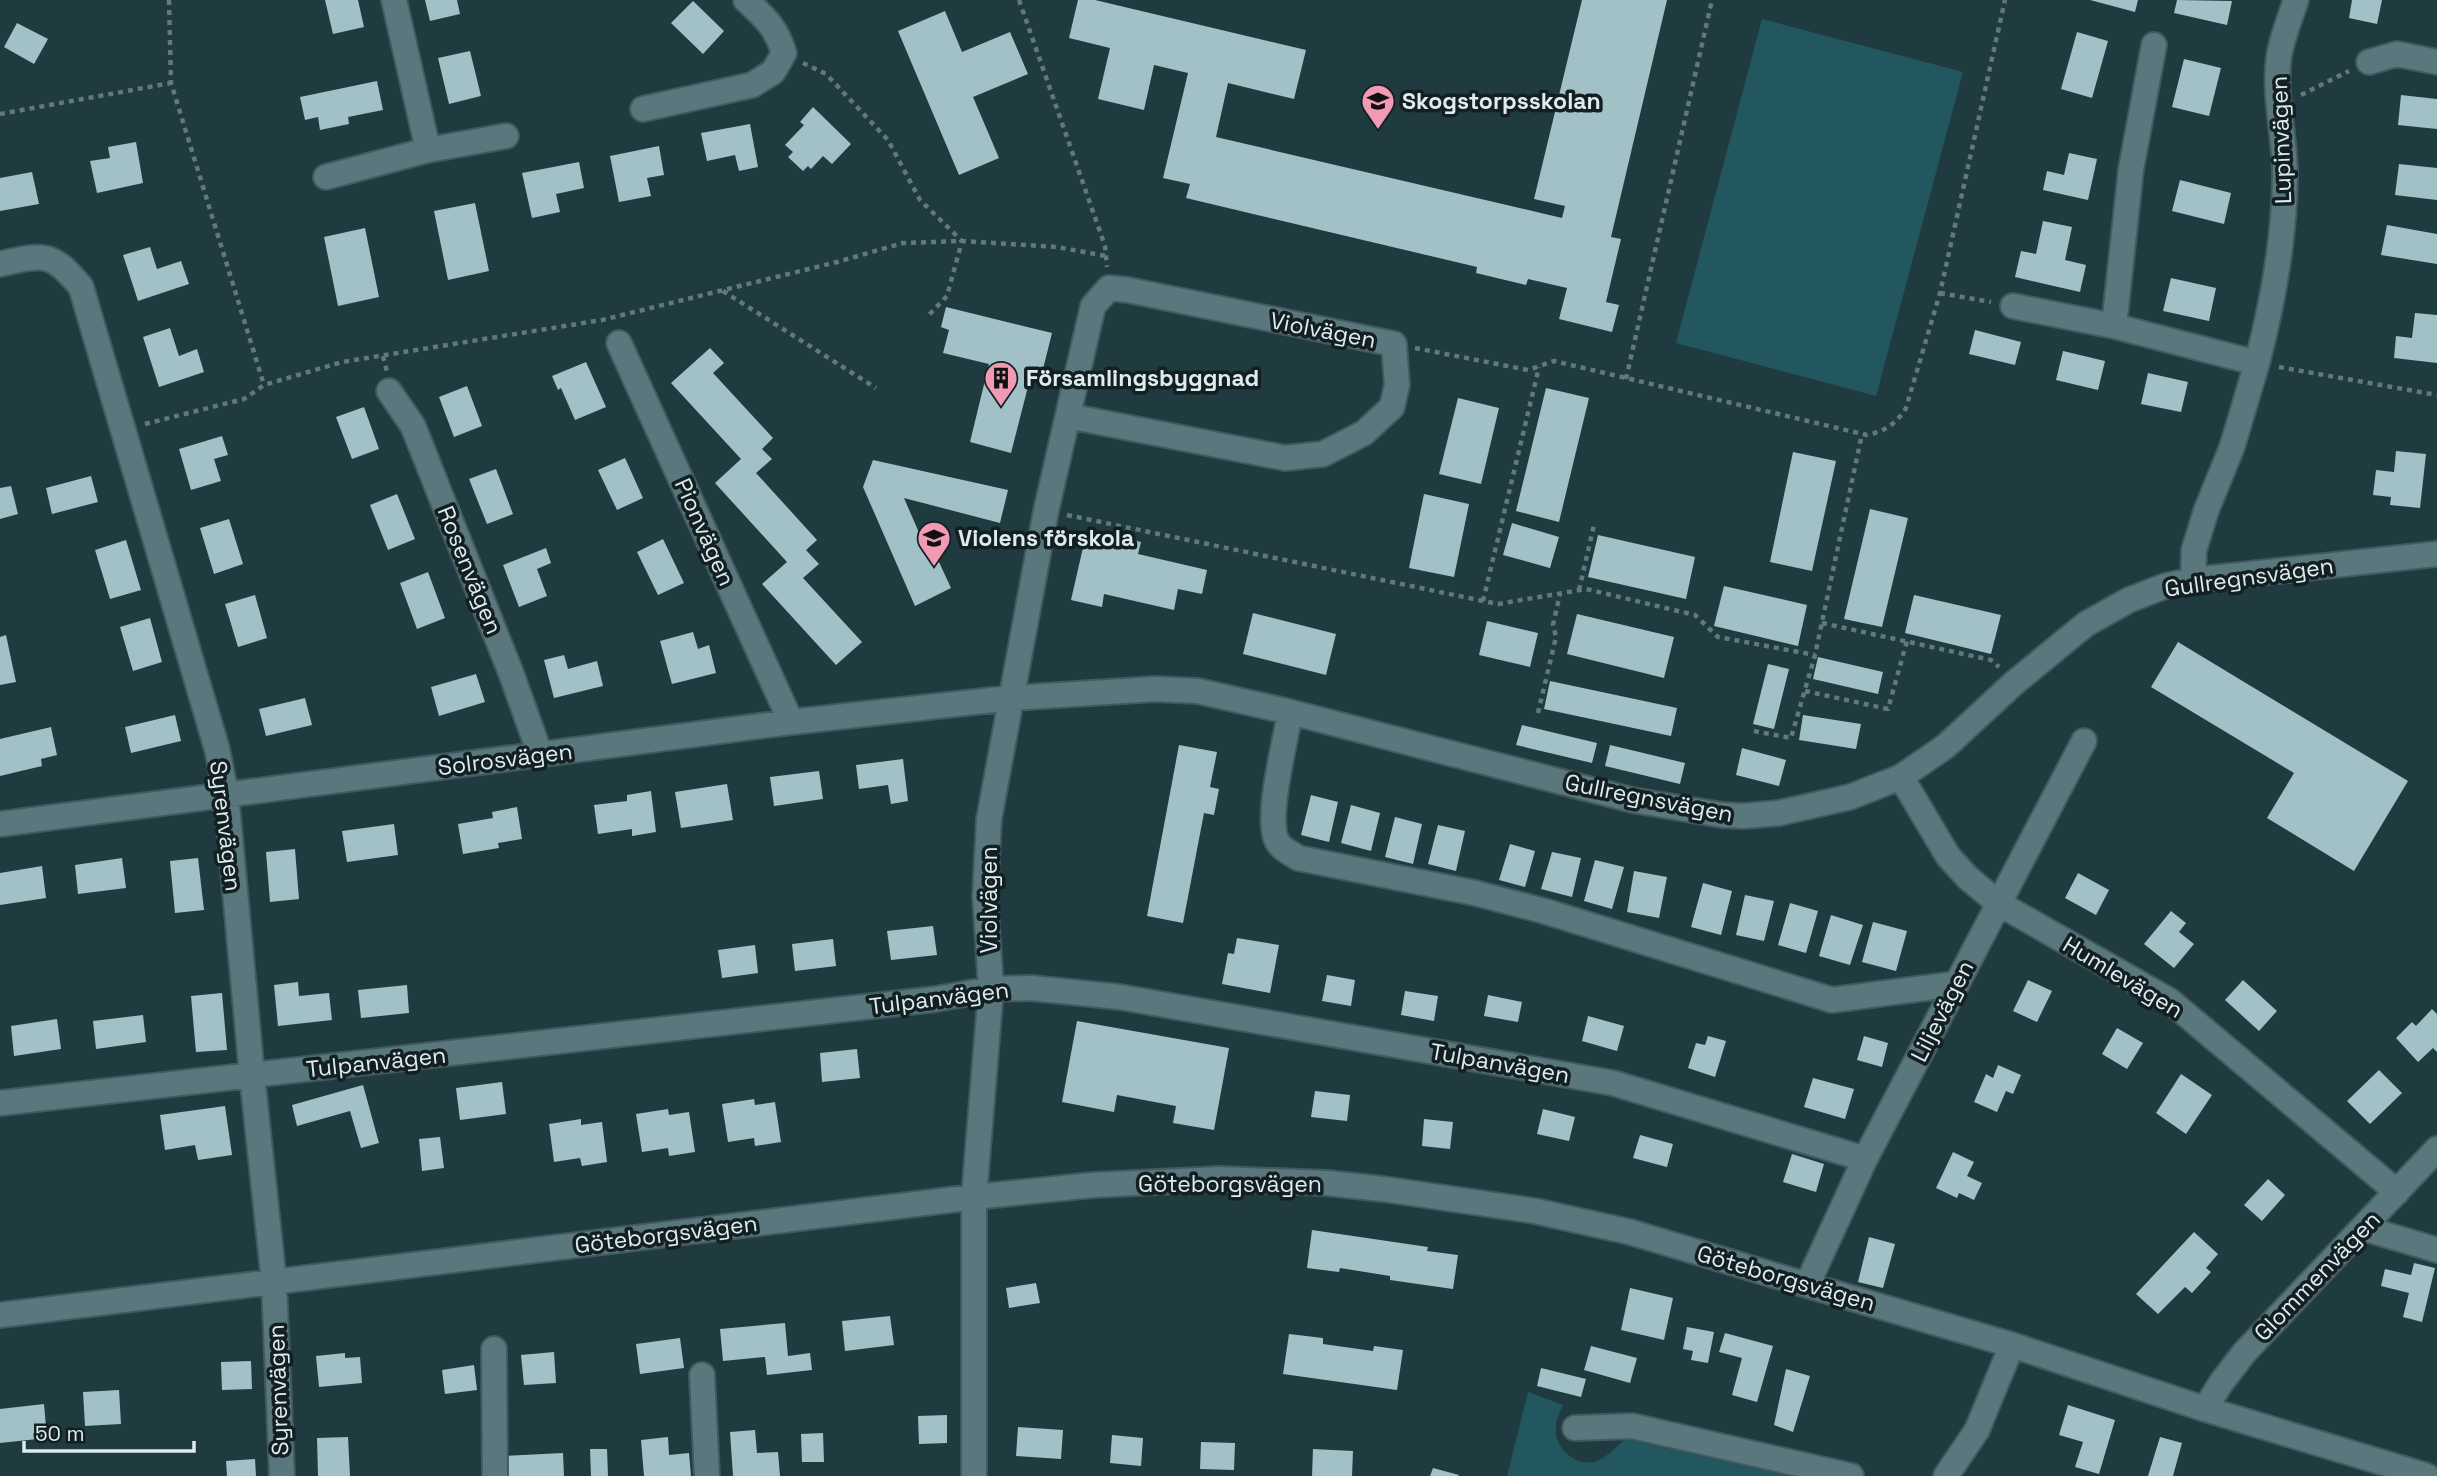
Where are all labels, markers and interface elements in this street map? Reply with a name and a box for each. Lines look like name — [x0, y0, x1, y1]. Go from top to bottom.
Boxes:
street label: Lupinvägen — [2264, 75, 2298, 205]
school or university icon: Skogstorpsskolan — [1359, 82, 1397, 131]
place label: Skogstorpsskolan — [1402, 86, 1601, 116]
street label: Violvägen — [1268, 305, 1378, 355]
building icon: Församlingsbyggnad — [982, 359, 1020, 408]
place label: Församlingsbyggnad — [1026, 363, 1259, 393]
street label: Pionvägen — [668, 473, 742, 591]
street label: Rosenvägen — [431, 501, 509, 639]
school or university icon: Violens förskola — [915, 519, 953, 568]
place label: Violens förskola — [958, 523, 1134, 553]
street label: Gullregnsvägen — [2163, 550, 2335, 604]
street label: Solrosvägen — [436, 736, 574, 782]
street label: Syrenvägen — [203, 759, 249, 893]
street label: Gullregnsvägen — [1563, 767, 1735, 829]
street label: Violvägen — [974, 846, 1004, 954]
street label: Humlevägen — [2057, 929, 2189, 1025]
street label: Liljevägen — [1904, 955, 1980, 1067]
street label: Tulpanvägen — [867, 975, 1011, 1021]
street label: Tulpanvägen — [1428, 1036, 1572, 1090]
street label: Tulpanvägen — [304, 1040, 448, 1084]
street label: Göteborgsvägen — [1138, 1169, 1322, 1199]
street label: Glommenvägen — [2247, 1205, 2387, 1347]
street label: Göteborgsvägen — [573, 1208, 759, 1260]
street label: Göteborgsvägen — [1693, 1238, 1879, 1318]
street label: Syrenvägen — [261, 1324, 295, 1456]
scale bar — [24, 1410, 194, 1454]
text: 50 m — [35, 1420, 85, 1447]

